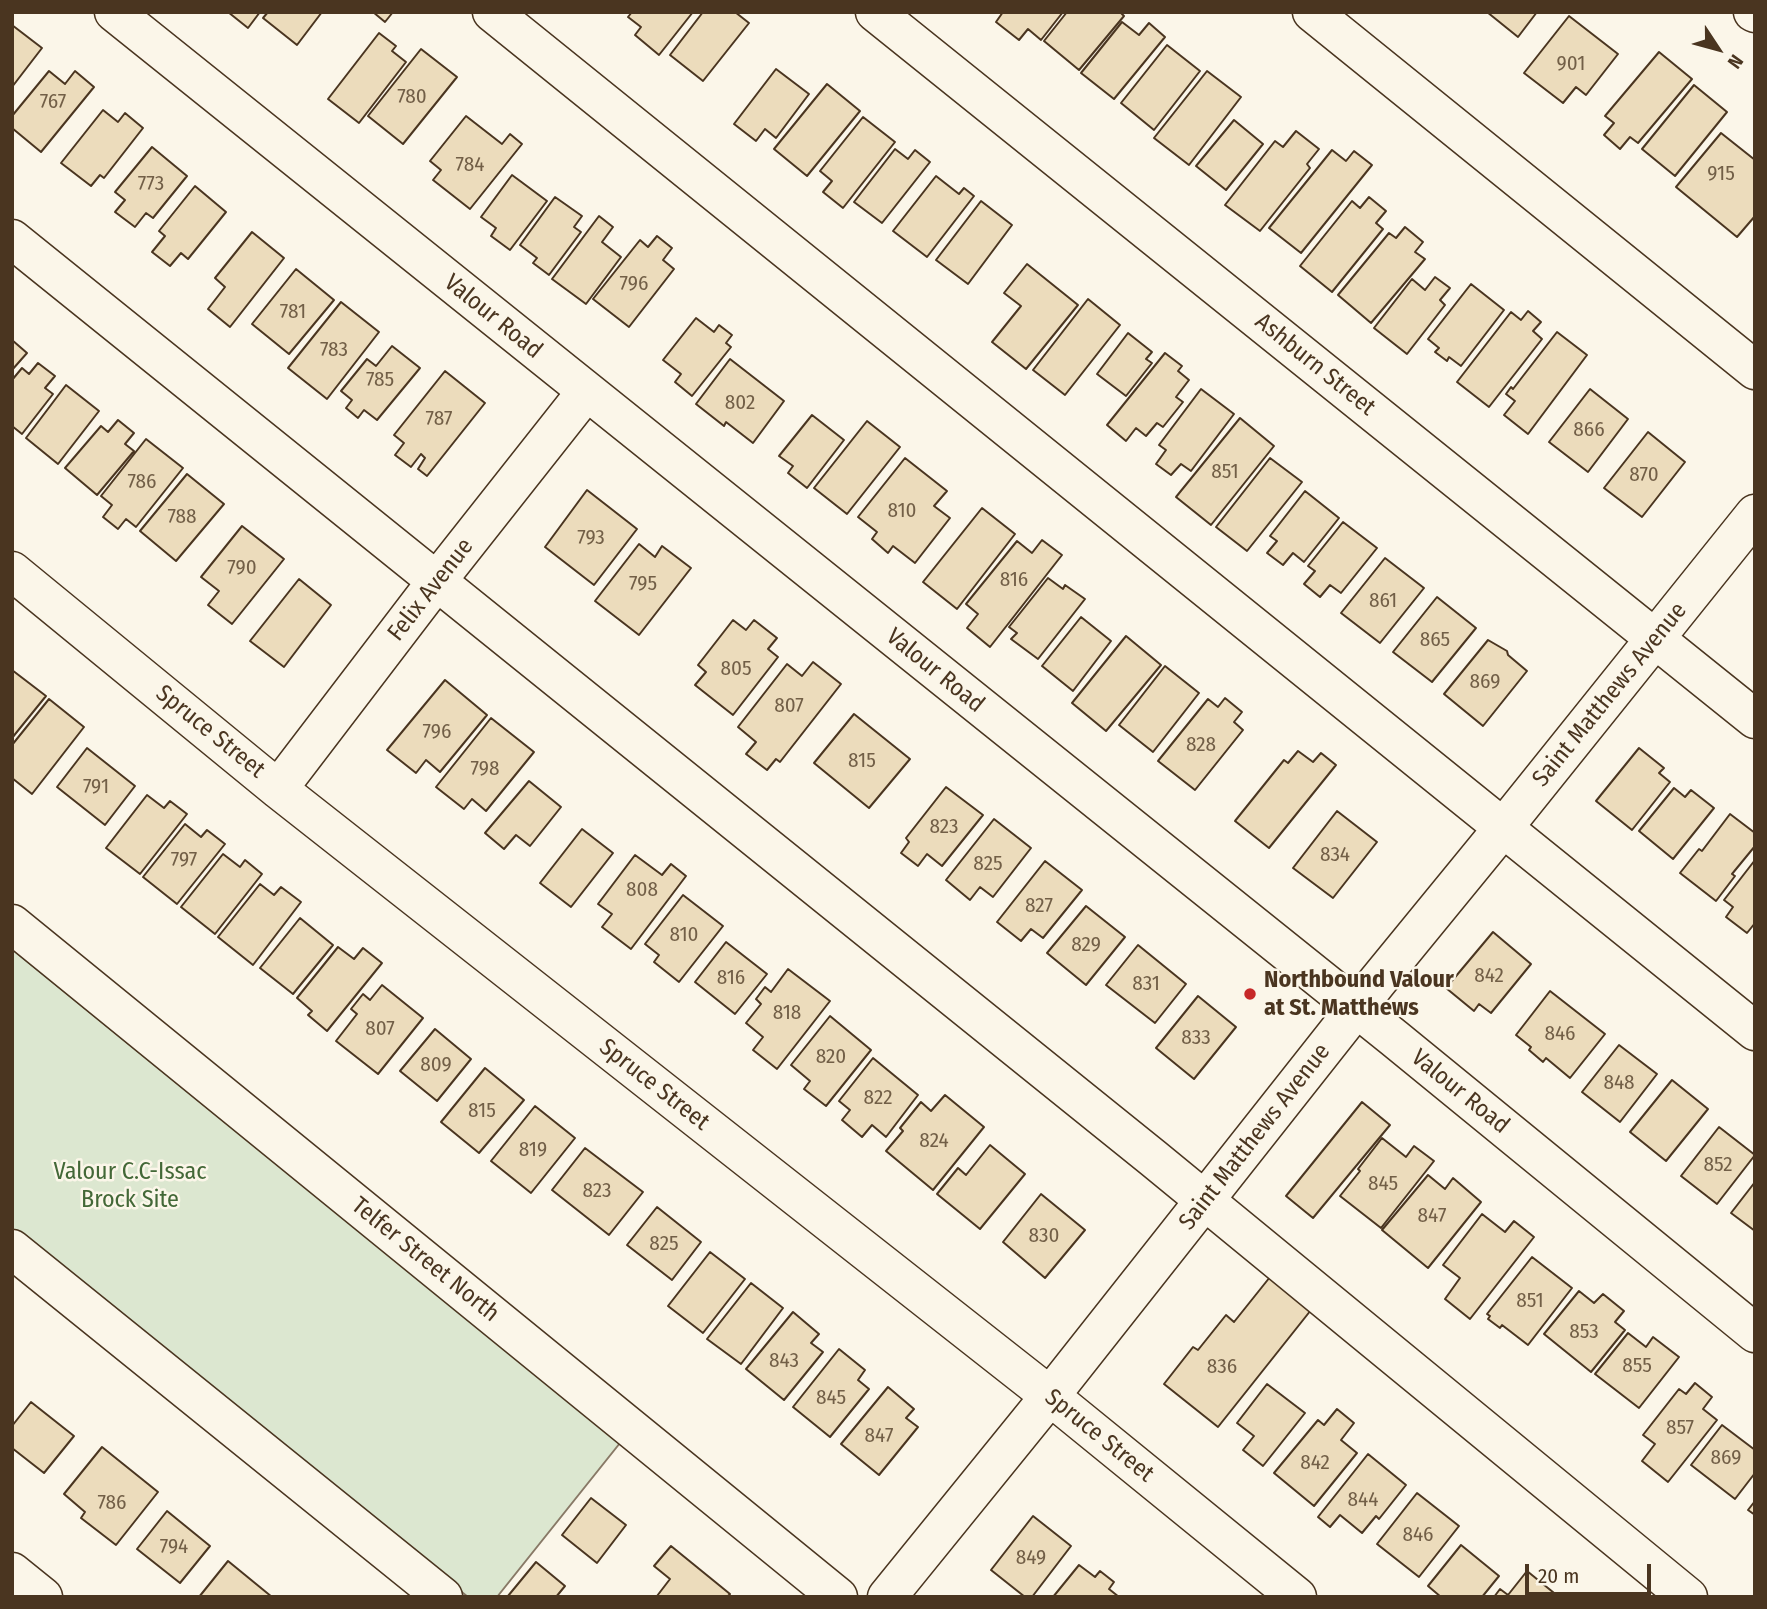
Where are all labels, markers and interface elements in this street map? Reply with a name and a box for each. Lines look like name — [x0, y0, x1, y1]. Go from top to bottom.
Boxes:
north arrow — [1683, 14, 1753, 84]
text: N — [1723, 50, 1748, 73]
house number: 901 — [1557, 51, 1585, 77]
house number: 780 — [397, 84, 427, 110]
house number: 767 — [40, 89, 66, 115]
house number: 784 — [456, 152, 484, 178]
house number: 915 — [1707, 161, 1735, 187]
house number: 773 — [138, 171, 164, 197]
street label: Valour Road — [438, 269, 548, 365]
house number: 796 — [620, 271, 648, 297]
house number: 781 — [280, 299, 306, 325]
street label: Ashburn Street — [1249, 308, 1381, 422]
house number: 783 — [320, 337, 348, 363]
house number: 785 — [366, 367, 394, 393]
house number: 802 — [725, 390, 755, 416]
house number: 787 — [426, 406, 452, 432]
house number: 866 — [1573, 417, 1605, 443]
house number: 851 — [1211, 459, 1239, 485]
house number: 870 — [1629, 462, 1659, 488]
house number: 786 — [127, 469, 157, 495]
house number: 810 — [887, 498, 917, 524]
house number: 788 — [167, 504, 197, 530]
house number: 793 — [577, 525, 605, 551]
street label: Felix Avenue — [382, 533, 480, 647]
house number: 790 — [227, 555, 257, 581]
house number: 816 — [1000, 567, 1028, 593]
house number: 795 — [629, 571, 657, 597]
house number: 861 — [1369, 588, 1397, 614]
street label: Saint Matthews Avenue — [1527, 597, 1693, 793]
street label: Valour Road — [880, 623, 990, 719]
house number: 865 — [1420, 627, 1450, 653]
house number: 805 — [720, 656, 752, 682]
house number: 869 — [1470, 669, 1500, 695]
street label: Spruce Street — [150, 679, 270, 785]
house number: 807 — [774, 693, 804, 719]
house number: 796 — [423, 719, 451, 745]
house number: 828 — [1186, 732, 1216, 758]
house number: 815 — [848, 748, 876, 774]
house number: 798 — [471, 756, 499, 782]
house number: 791 — [83, 774, 109, 800]
house number: 823 — [929, 814, 959, 840]
house number: 834 — [1320, 842, 1350, 868]
house number: 797 — [171, 847, 197, 873]
house number: 825 — [973, 851, 1003, 877]
house number: 808 — [626, 877, 658, 903]
house number: 827 — [1025, 893, 1053, 919]
house number: 810 — [669, 922, 699, 948]
house number: 829 — [1071, 932, 1101, 958]
house number: 842 — [1474, 963, 1504, 989]
house number: 816 — [717, 965, 745, 991]
place label: Northbound Valour at St. Matthews — [1264, 966, 1454, 1022]
house number: 831 — [1132, 971, 1160, 997]
marker: Northbound Valour at St. Matthews — [1242, 986, 1258, 1002]
house number: 818 — [773, 1000, 801, 1026]
house number: 807 — [365, 1016, 395, 1042]
house number: 846 — [1544, 1021, 1576, 1047]
house number: 833 — [1181, 1025, 1211, 1051]
street label: Spruce Street — [593, 1033, 715, 1137]
street label: Saint Matthews Avenue — [1173, 1038, 1337, 1236]
house number: 820 — [816, 1044, 846, 1070]
street label: Valour Road — [1405, 1044, 1515, 1140]
house number: 809 — [420, 1052, 452, 1078]
house number: 848 — [1603, 1070, 1635, 1096]
house number: 822 — [864, 1085, 892, 1111]
house number: 815 — [468, 1098, 496, 1124]
house number: 824 — [919, 1128, 949, 1154]
house number: 819 — [519, 1137, 547, 1163]
house number: 852 — [1703, 1152, 1733, 1178]
park label: Valour C.C-Issac Brock Site — [54, 1158, 206, 1214]
house number: 845 — [1368, 1171, 1398, 1197]
house number: 823 — [582, 1178, 612, 1204]
street label: Telfer Street North — [345, 1192, 505, 1328]
house number: 847 — [1418, 1203, 1446, 1229]
house number: 830 — [1029, 1223, 1059, 1249]
house number: 825 — [649, 1231, 679, 1257]
house number: 851 — [1516, 1288, 1544, 1314]
house number: 853 — [1569, 1319, 1599, 1345]
house number: 843 — [769, 1348, 799, 1374]
house number: 855 — [1622, 1353, 1652, 1379]
house number: 836 — [1207, 1354, 1237, 1380]
street label: Spruce Street — [1039, 1383, 1159, 1489]
house number: 845 — [816, 1385, 846, 1411]
house number: 857 — [1666, 1415, 1694, 1441]
house number: 847 — [865, 1423, 893, 1449]
house number: 869 — [1711, 1445, 1741, 1471]
house number: 842 — [1300, 1450, 1330, 1476]
house number: 844 — [1348, 1487, 1378, 1513]
house number: 786 — [97, 1490, 127, 1516]
house number: 846 — [1402, 1522, 1434, 1548]
house number: 794 — [160, 1534, 188, 1560]
house number: 849 — [1016, 1545, 1046, 1571]
scale bar — [1529, 1550, 1655, 1594]
text: 20 m — [1538, 1563, 1579, 1589]

